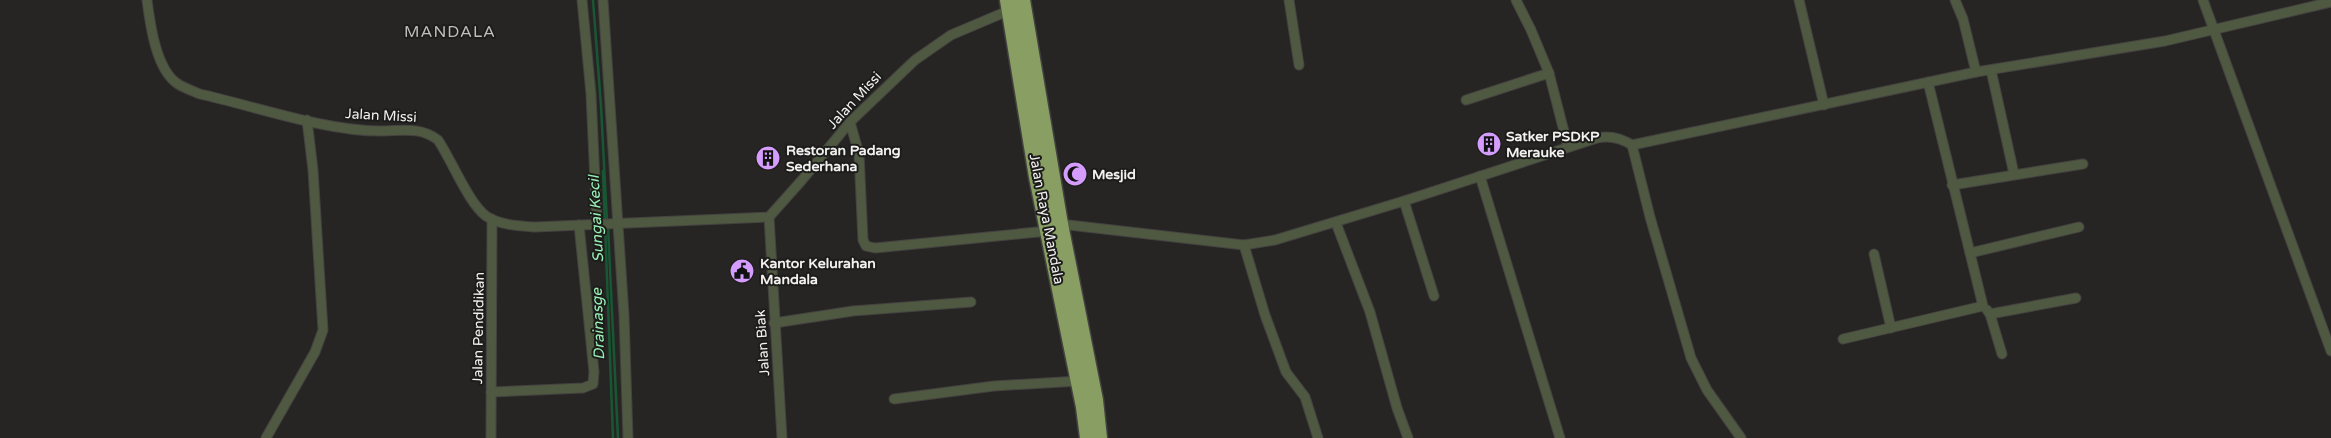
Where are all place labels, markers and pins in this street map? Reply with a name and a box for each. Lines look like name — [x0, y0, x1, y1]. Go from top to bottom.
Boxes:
place label: Satker PSDKP Merauke — [1506, 128, 1600, 161]
building icon: Satker PSDKP Merauke — [1476, 131, 1502, 157]
place label: Restoran Padang Sederhana — [786, 142, 901, 175]
building icon: Restoran Padang Sederhana — [755, 145, 781, 171]
mosque icon: Mesjid — [1062, 161, 1088, 187]
place label: Mesjid — [1092, 166, 1136, 183]
place label: Kantor Kelurahan Mandala — [760, 255, 876, 288]
public building icon: Kantor Kelurahan Mandala — [729, 258, 755, 284]

